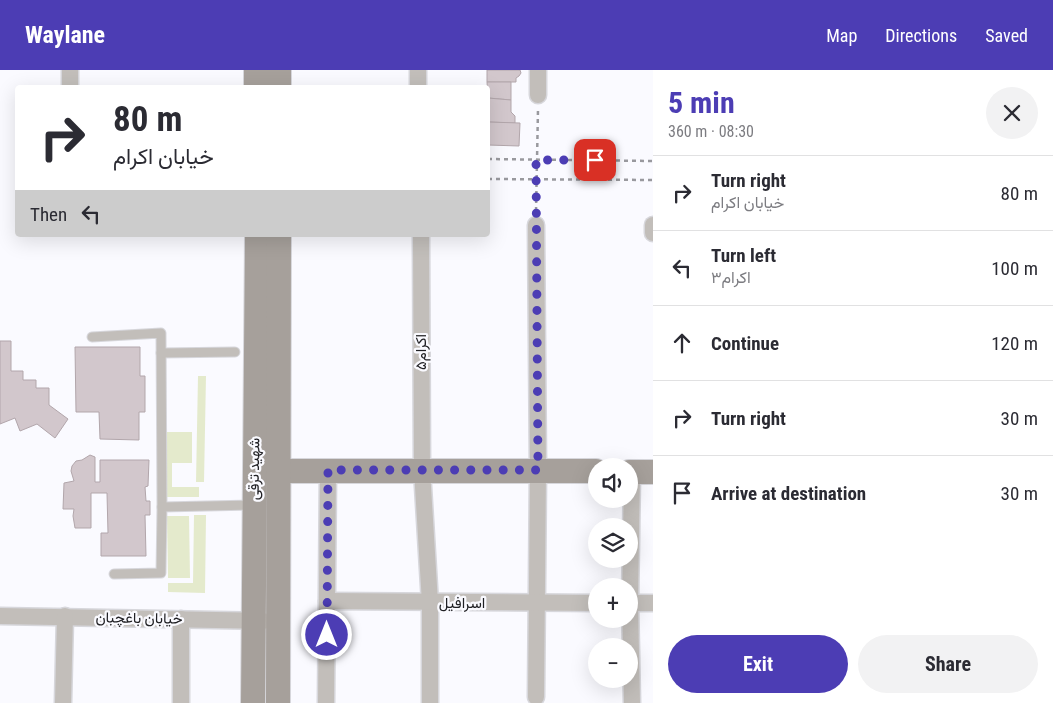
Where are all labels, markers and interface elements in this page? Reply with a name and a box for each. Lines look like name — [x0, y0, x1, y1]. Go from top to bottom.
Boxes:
text: Waylane — [25, 21, 105, 49]
text: Map — [826, 25, 857, 46]
text: Directions — [885, 25, 957, 46]
text: Saved — [985, 25, 1028, 46]
text: 5 min — [668, 85, 735, 120]
button: close — [986, 87, 1038, 139]
text: 80 m — [113, 99, 182, 140]
icon: right — [30, 105, 95, 170]
text: 360 m · 08:30 — [668, 122, 754, 141]
pin — [574, 139, 616, 181]
text: خیابان اکرام — [113, 144, 214, 169]
icon: arrive — [581, 146, 609, 174]
text: Turn right — [711, 169, 786, 192]
icon: right — [668, 179, 696, 207]
text: 80 m — [1001, 182, 1038, 205]
text: خیابان اکرام — [711, 193, 784, 212]
icon: left — [77, 200, 105, 228]
text: Then — [30, 203, 67, 226]
text: Turn left — [711, 244, 776, 267]
icon: left — [668, 254, 696, 282]
text: 100 m — [991, 257, 1038, 280]
text: اکرام۳ — [711, 268, 751, 287]
icon: ahead — [668, 329, 696, 357]
text: Continue — [711, 332, 779, 355]
text: 120 m — [991, 332, 1038, 355]
street label: اکرام۵ — [412, 334, 431, 370]
icon: right — [668, 404, 696, 432]
text: Turn right — [711, 407, 786, 430]
text: 30 m — [1001, 407, 1038, 430]
street label: شهید ترقی — [244, 438, 265, 500]
map controls — [588, 458, 638, 688]
button: sound — [588, 458, 638, 508]
icon: arrive — [668, 479, 696, 507]
text: Arrive at destination — [711, 482, 866, 505]
text: 30 m — [1001, 482, 1038, 505]
button: layers — [588, 518, 638, 568]
button: + — [588, 578, 638, 628]
street label: اسرافیل — [439, 594, 485, 612]
street label: خیابان باغچبان — [95, 608, 183, 629]
position arrow — [300, 608, 352, 660]
button: Exit — [668, 635, 848, 693]
button: Share — [858, 635, 1038, 693]
button: − — [588, 638, 638, 688]

